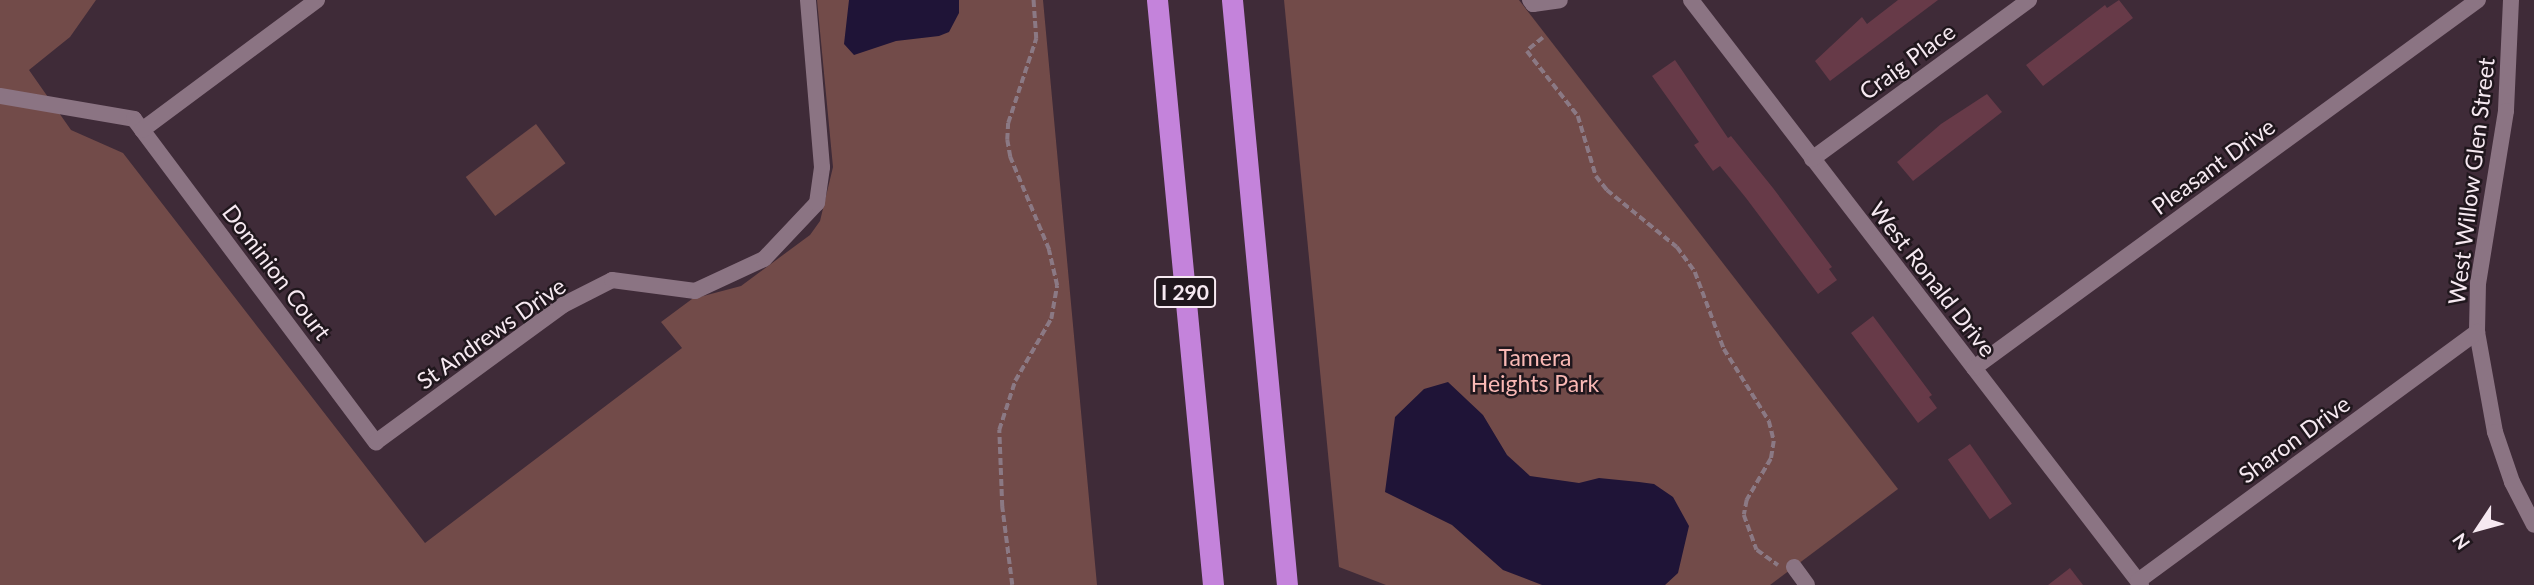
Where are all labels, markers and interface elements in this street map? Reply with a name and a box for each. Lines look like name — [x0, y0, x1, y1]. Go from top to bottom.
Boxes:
street label: Craig Place — [1854, 17, 1960, 105]
street label: West Willow Glen Street — [2442, 56, 2500, 306]
street label: Pleasant Drive — [2146, 112, 2280, 220]
street label: West Ronald Drive — [1864, 196, 2002, 362]
street label: Dominion Court — [217, 199, 337, 345]
street label: St Andrews Drive — [411, 271, 571, 395]
road number: I 290 — [1154, 274, 1216, 310]
park label: Tamera Heights Park — [1471, 343, 1599, 397]
street label: Sharon Drive — [2233, 389, 2355, 489]
north arrow — [2443, 494, 2513, 564]
text: N — [2447, 529, 2474, 554]

